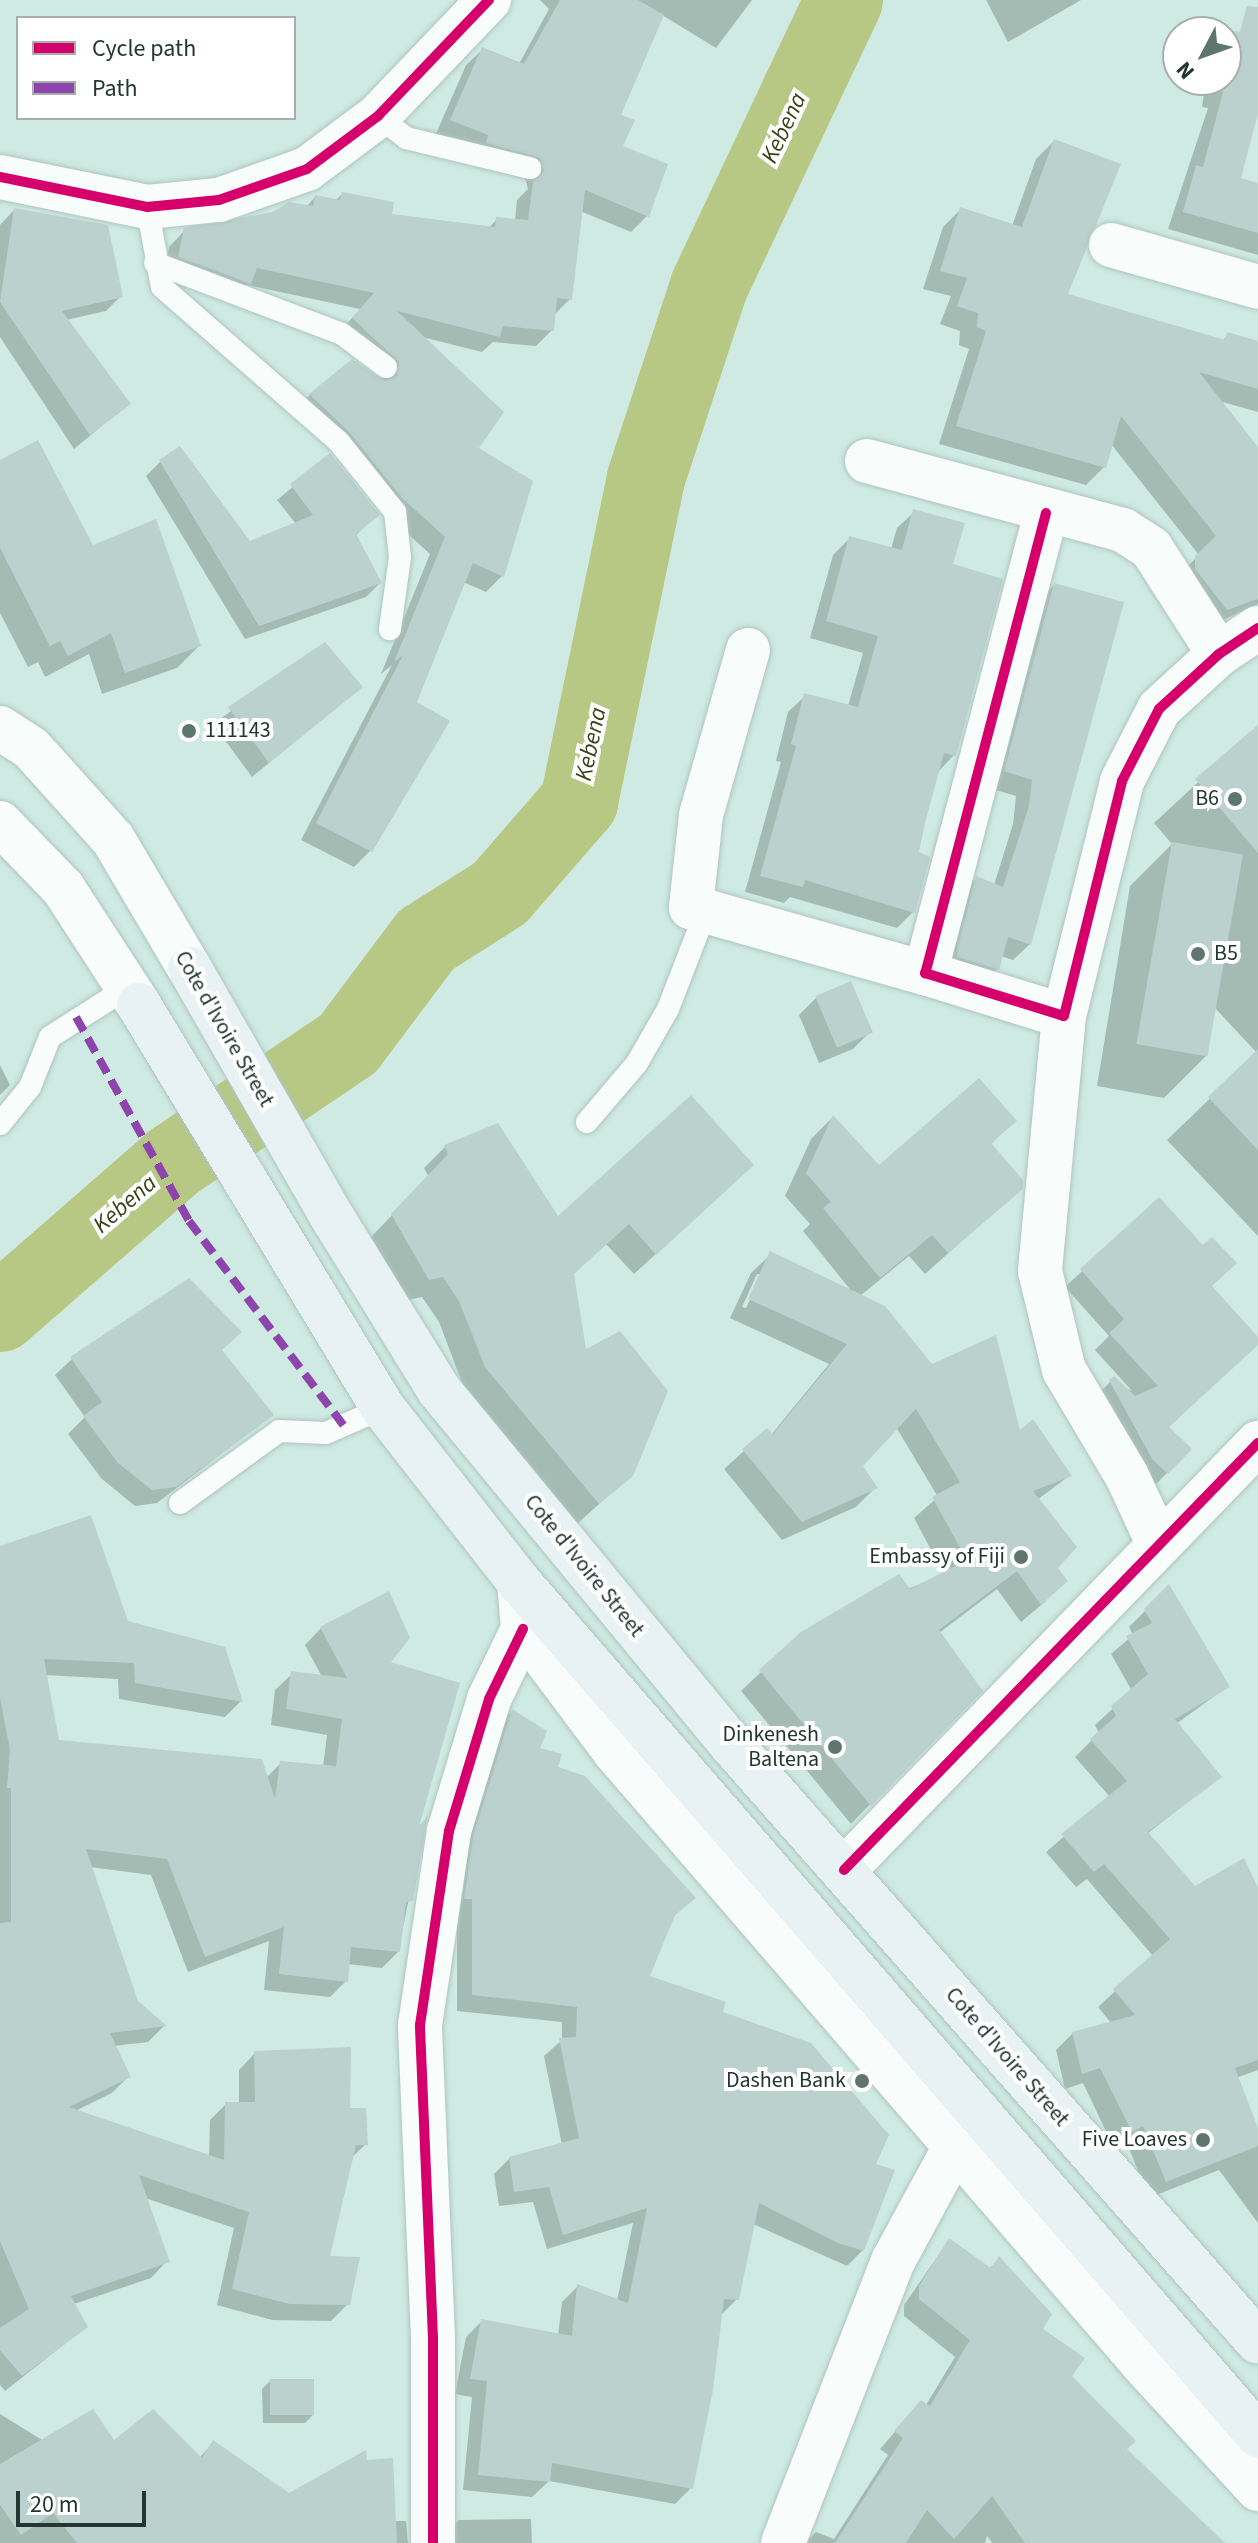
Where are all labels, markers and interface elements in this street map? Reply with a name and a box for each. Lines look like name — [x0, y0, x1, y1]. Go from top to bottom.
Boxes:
legend — [16, 16, 296, 120]
north arrow — [1162, 16, 1242, 96]
text: Cycle path — [92, 31, 196, 66]
text: N — [1169, 54, 1202, 86]
text: Path — [92, 71, 138, 106]
water label: Kebena — [755, 88, 813, 168]
water label: Kebena — [569, 705, 613, 783]
place label: 111143 — [205, 718, 271, 744]
marker: 111143 — [180, 722, 198, 740]
place label: B6 — [1195, 786, 1219, 812]
marker: B6 — [1226, 790, 1244, 808]
place label: B5 — [1214, 941, 1238, 967]
marker: B5 — [1189, 945, 1207, 963]
street label: Cote d'Ivoire Street — [169, 946, 279, 1112]
water label: Kebena — [87, 1169, 163, 1239]
street label: Cote d'Ivoire Street — [519, 1490, 649, 1642]
place label: Embassy of Fiji — [869, 1544, 1005, 1570]
marker: Embassy of Fiji — [1012, 1548, 1030, 1566]
place label: Dinkenesh Baltena — [722, 1721, 819, 1772]
marker: Dinkenesh Baltena — [826, 1738, 844, 1756]
street label: Cote d'Ivoire Street — [940, 1982, 1074, 2132]
place label: Dashen Bank — [726, 2068, 846, 2094]
marker: Dashen Bank — [853, 2072, 871, 2090]
place label: Five Loaves — [1082, 2127, 1187, 2153]
marker: Five Loaves — [1194, 2131, 1212, 2149]
scale bar — [20, 2475, 150, 2525]
text: 20 m — [30, 2487, 79, 2522]

